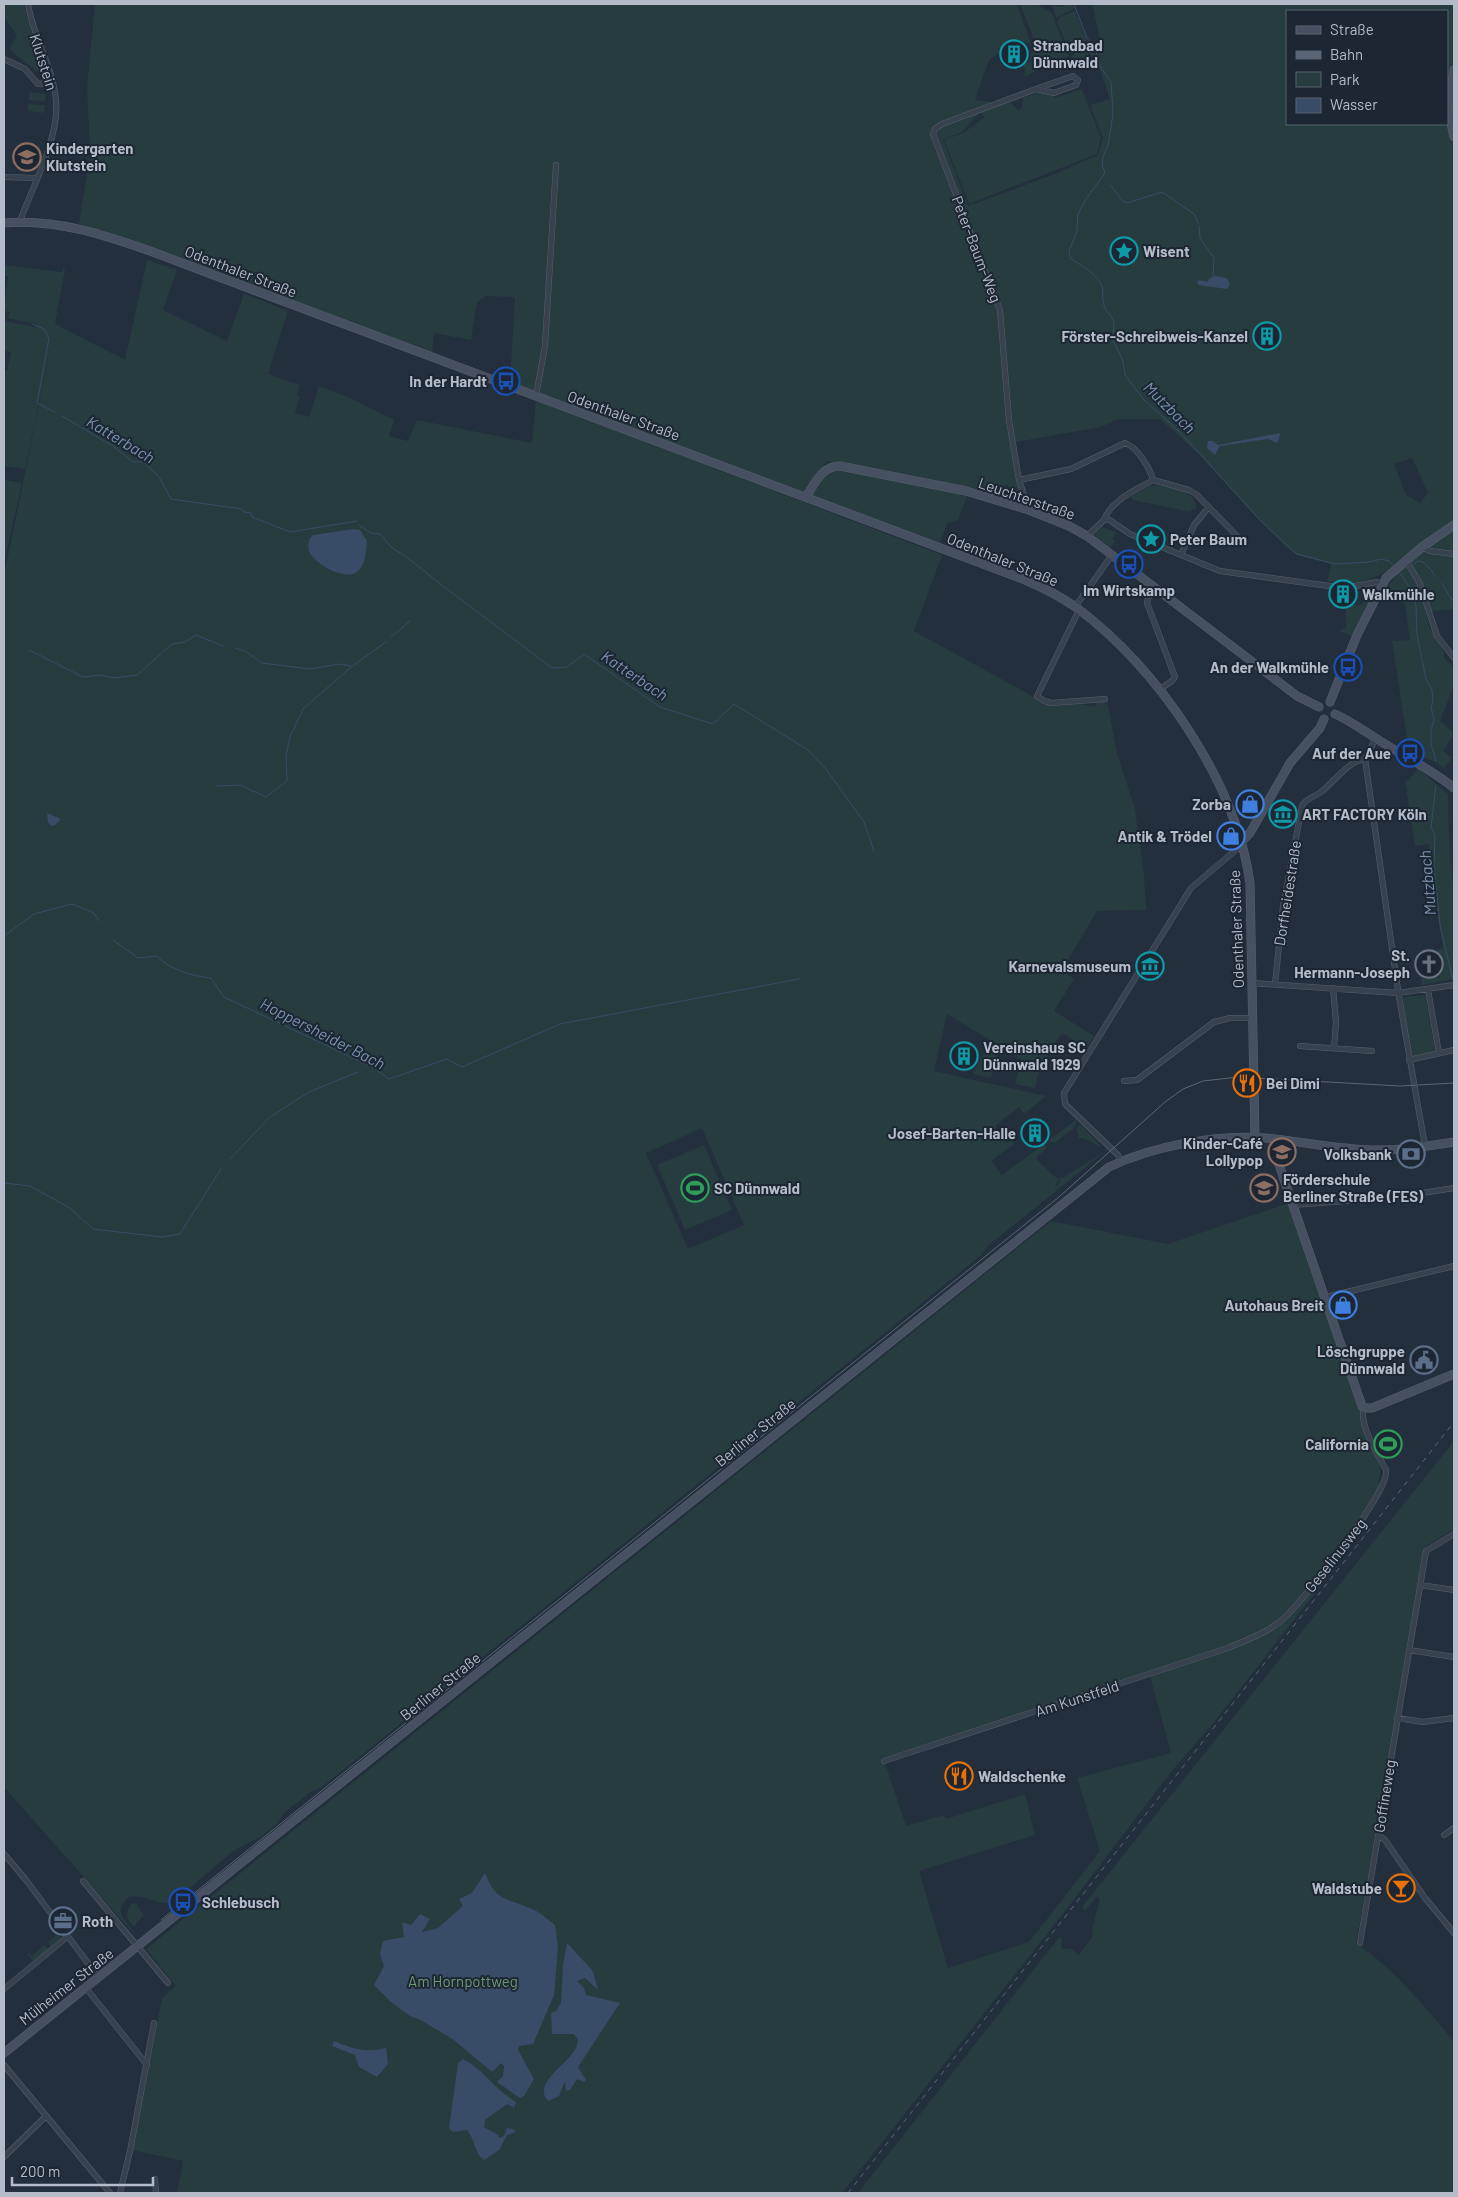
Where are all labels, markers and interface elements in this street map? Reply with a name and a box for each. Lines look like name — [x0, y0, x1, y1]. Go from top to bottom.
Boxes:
legend — [1286, 10, 1448, 125]
text: Straße — [1330, 20, 1374, 38]
street label: Klutstein — [26, 31, 62, 93]
place label: Strandbad Dünnwald — [1033, 36, 1103, 71]
building icon: Strandbad Dünnwald — [999, 39, 1029, 69]
text: Bahn — [1330, 45, 1363, 63]
text: Park — [1330, 70, 1360, 88]
text: Wasser — [1330, 95, 1378, 113]
place label: Kindergarten Klutstein — [46, 139, 134, 174]
school or university icon: Kindergarten Klutstein — [12, 142, 42, 172]
street label: Peter-Baum-Weg — [948, 193, 1006, 305]
place icon: Wisent — [1109, 236, 1139, 266]
street label: Odenthaler Straße — [183, 241, 299, 301]
place label: Wisent — [1143, 242, 1190, 260]
building icon: Förster-Schreibweis-Kanzel — [1252, 321, 1282, 351]
place label: Förster-Schreibweis-Kanzel — [1062, 327, 1248, 345]
bus stop icon: In der Hardt — [491, 366, 521, 396]
place label: In der Hardt — [409, 372, 487, 390]
water label: Mutzbach — [1140, 377, 1200, 437]
street label: Odenthaler Straße — [565, 386, 683, 444]
water label: Katterbach — [83, 411, 159, 467]
street label: Leuchterstraße — [976, 473, 1078, 523]
place icon: Peter Baum — [1136, 524, 1166, 554]
street label: Odenthaler Straße — [945, 528, 1061, 590]
place label: Peter Baum — [1170, 530, 1247, 548]
bus stop icon: Im Wirtskamp — [1114, 549, 1144, 579]
building icon: Walkmühle — [1328, 579, 1358, 609]
place label: Im Wirtskamp — [1083, 581, 1175, 599]
place label: Walkmühle — [1362, 585, 1435, 603]
water label: Katterbach — [598, 646, 672, 704]
bus stop icon: An der Walkmühle — [1333, 652, 1363, 682]
place label: An der Walkmühle — [1210, 658, 1329, 676]
bus stop icon: Auf der Aue — [1395, 738, 1425, 768]
place label: Auf der Aue — [1312, 744, 1391, 762]
shop icon: Zorba — [1235, 789, 1265, 819]
place label: Zorba — [1192, 795, 1231, 813]
museum icon: ART FACTORY Köln — [1268, 799, 1298, 829]
place label: ART FACTORY Köln — [1302, 805, 1427, 823]
shop icon: Antik & Trödel — [1216, 821, 1246, 851]
place label: Antik & Trödel — [1118, 827, 1212, 845]
street label: Dorfheidestraße — [1270, 839, 1304, 947]
water label: Mutzbach — [1415, 850, 1439, 916]
street label: Odenthaler Straße — [1225, 870, 1247, 988]
place label: St. Hermann-Joseph — [1294, 946, 1410, 981]
church icon: St. Hermann-Joseph — [1414, 949, 1444, 979]
museum icon: Karnevalsmuseum — [1135, 951, 1165, 981]
place label: Karnevalsmuseum — [1008, 957, 1131, 975]
water label: Hoppersheider Bach — [258, 993, 388, 1073]
place label: Vereinshaus SC Dünnwald 1929 — [983, 1038, 1086, 1073]
building icon: Vereinshaus SC Dünnwald 1929 — [949, 1041, 979, 1071]
restaurant icon: Bei Dimi — [1232, 1068, 1262, 1098]
place label: Bei Dimi — [1266, 1074, 1320, 1092]
building icon: Josef-Barten-Halle — [1020, 1118, 1050, 1148]
place label: Josef-Barten-Halle — [888, 1124, 1016, 1142]
place label: Kinder-Café Lollypop — [1183, 1134, 1263, 1169]
school or university icon: Kinder-Café Lollypop — [1267, 1137, 1297, 1167]
bank icon: Volksbank — [1396, 1139, 1426, 1169]
place label: Volksbank — [1324, 1145, 1392, 1163]
place label: Förderschule Berliner Straße (FES) — [1283, 1170, 1424, 1205]
sports icon: SC Dünnwald — [680, 1173, 710, 1203]
school or university icon: Förderschule Berliner Straße (FES) — [1249, 1173, 1279, 1203]
place label: SC Dünnwald — [714, 1179, 800, 1197]
shop icon: Autohaus Breit — [1328, 1290, 1358, 1320]
place label: Autohaus Breit — [1224, 1296, 1324, 1314]
place label: Löschgruppe Dünnwald — [1317, 1342, 1405, 1377]
public building icon: Löschgruppe Dünnwald — [1409, 1345, 1439, 1375]
street label: Berliner Straße — [711, 1394, 799, 1470]
sports icon: California — [1373, 1429, 1403, 1459]
place label: California — [1305, 1435, 1369, 1453]
street label: Geselinusweg — [1301, 1514, 1369, 1596]
street label: Berliner Straße — [396, 1648, 484, 1724]
street label: Am Kunstfeld — [1033, 1676, 1121, 1720]
street label: Goffineweg — [1369, 1758, 1399, 1834]
restaurant icon: Waldschenke — [944, 1761, 974, 1791]
place label: Waldschenke — [978, 1767, 1066, 1785]
bar icon: Waldstube — [1386, 1873, 1416, 1903]
place label: Waldstube — [1312, 1879, 1382, 1897]
bus stop icon: Schlebusch — [168, 1887, 198, 1917]
place label: Schlebusch — [202, 1893, 280, 1911]
office icon: Roth — [48, 1906, 78, 1936]
place label: Roth — [82, 1912, 113, 1930]
street label: Mülheimer Straße — [15, 1944, 117, 2028]
park label: Am Hornpottweg — [408, 1972, 518, 1990]
scale bar — [12, 2154, 154, 2186]
text: 200 m — [20, 2162, 60, 2180]

